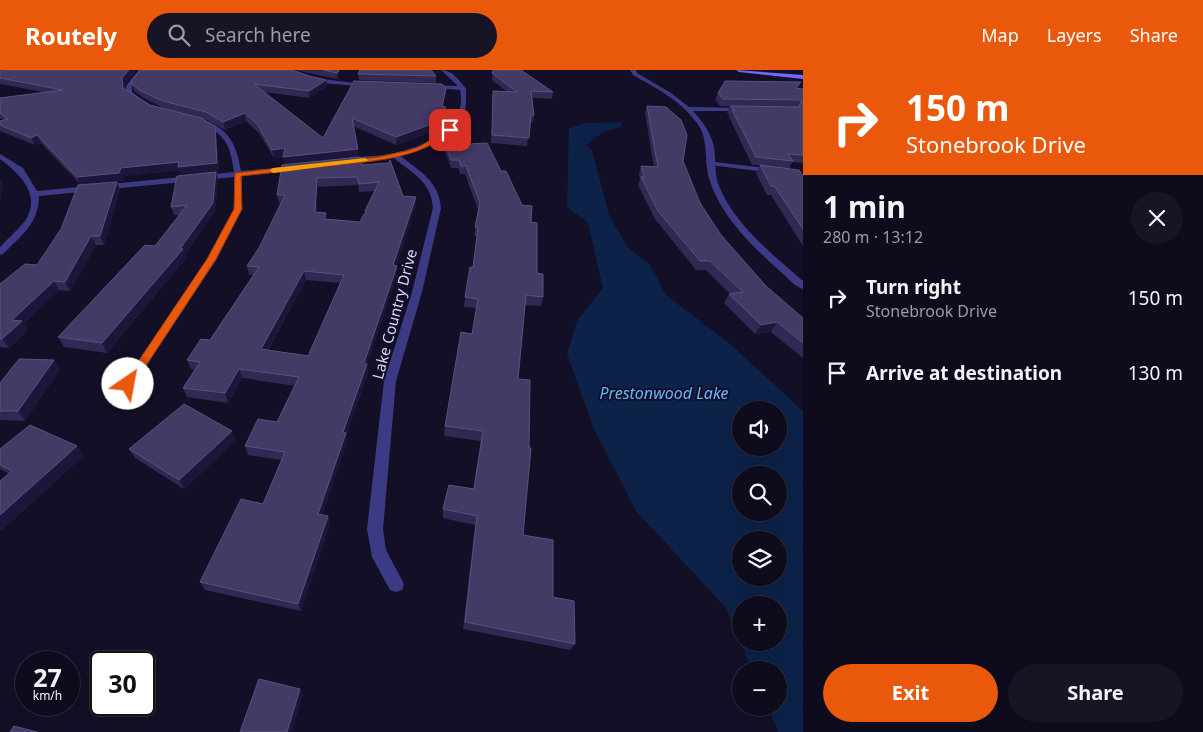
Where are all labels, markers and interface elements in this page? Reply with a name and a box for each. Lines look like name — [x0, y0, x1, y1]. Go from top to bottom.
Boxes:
search box — [147, 13, 497, 58]
text: Routely — [25, 19, 117, 52]
icon: search — [165, 21, 193, 49]
text: Search here — [205, 22, 311, 48]
text: Map — [981, 23, 1019, 47]
text: Layers — [1047, 23, 1102, 47]
text: Share — [1130, 23, 1178, 47]
text: 150 m — [906, 84, 1009, 131]
icon: right — [823, 90, 888, 155]
pin — [429, 109, 471, 151]
icon: arrive — [436, 116, 464, 144]
text: Stonebrook Drive — [906, 129, 1086, 159]
text: 1 min — [823, 186, 906, 227]
button: close — [1131, 192, 1183, 244]
text: 280 m · 13:12 — [823, 226, 923, 248]
street label: Lake Country Drive — [367, 247, 421, 381]
text: Turn right — [866, 274, 961, 300]
icon: right — [823, 284, 851, 312]
text: 150 m — [1128, 285, 1183, 311]
text: Stonebrook Drive — [866, 300, 997, 322]
position arrow — [101, 357, 153, 409]
icon: arrive — [823, 359, 851, 387]
text: Arrive at destination — [866, 360, 1062, 386]
text: 130 m — [1128, 360, 1183, 386]
water label: Prestonwood Lake — [600, 382, 728, 404]
map controls — [732, 401, 787, 716]
button: sound — [732, 401, 787, 456]
button: search — [732, 466, 787, 521]
button: layers — [732, 531, 787, 586]
button: + — [732, 596, 787, 651]
speed limit sign: 30 — [90, 651, 155, 716]
text: 27 — [33, 660, 62, 694]
button: − — [732, 661, 787, 716]
button: Exit — [823, 664, 998, 722]
button: Share — [1008, 664, 1183, 722]
text: km/h — [33, 687, 62, 704]

